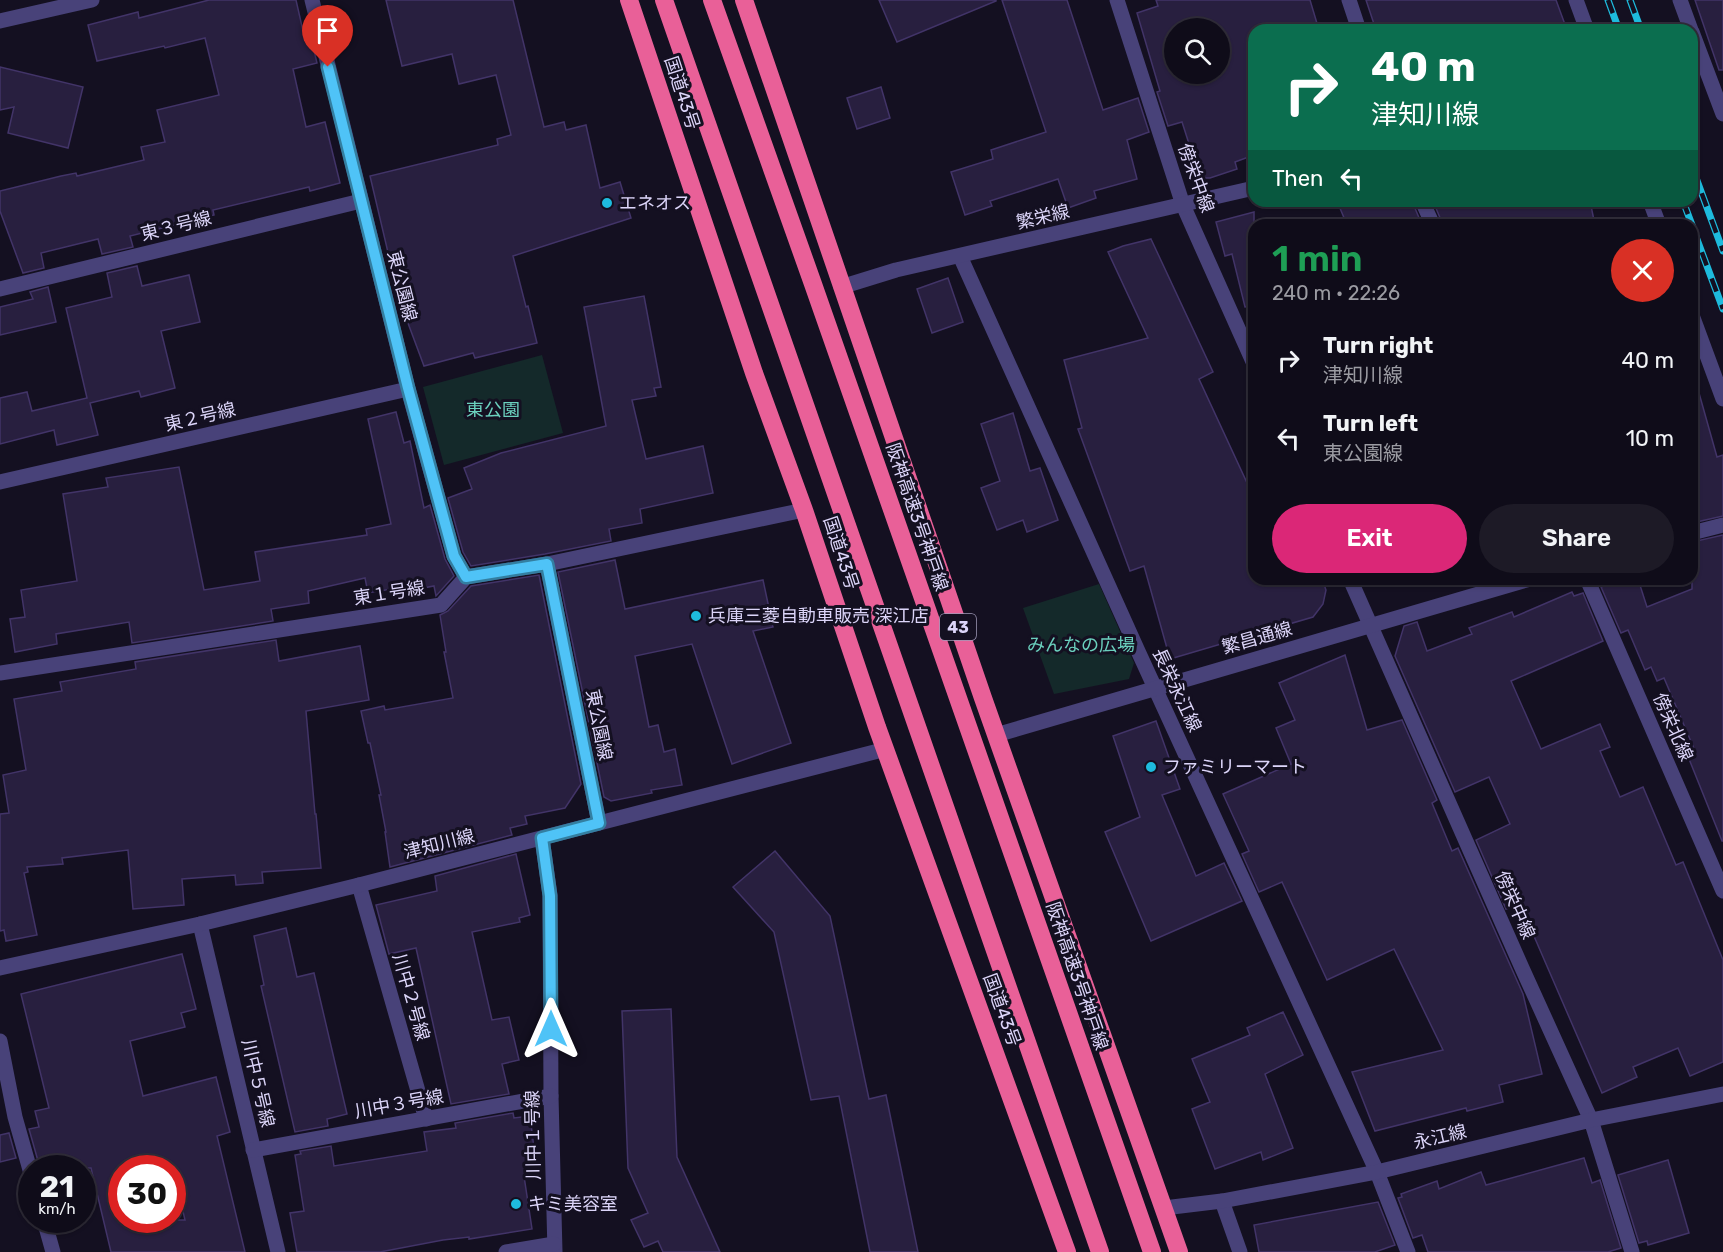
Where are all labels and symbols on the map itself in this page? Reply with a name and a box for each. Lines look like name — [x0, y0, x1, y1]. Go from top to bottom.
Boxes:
pin — [302, 5, 353, 67]
street label: 国道43号 — [660, 53, 704, 133]
street label: 傍栄中線 — [1173, 140, 1219, 216]
place label: エネオス — [619, 192, 691, 214]
marker: エネオス — [600, 196, 614, 210]
street label: 繁栄線 — [1014, 200, 1072, 234]
street label: 東３号線 — [138, 207, 214, 245]
street label: 東公園線 — [383, 248, 421, 324]
street label: 東２号線 — [162, 398, 238, 436]
park label: 東公園 — [466, 399, 520, 421]
street label: 阪神高速3号神戸線 — [881, 440, 953, 594]
street label: 国道43号 — [819, 513, 863, 593]
street label: 東１号線 — [352, 577, 426, 609]
place label: 兵庫三菱自動車販売 深江店 — [708, 605, 928, 627]
marker: 兵庫三菱自動車販売 深江店 — [689, 609, 703, 623]
road number: 43 — [940, 614, 976, 640]
street label: 繁昌通線 — [1219, 618, 1295, 658]
park label: みんなの広場 — [1027, 634, 1135, 656]
street label: 長栄永江線 — [1148, 645, 1206, 735]
street label: 東公園線 — [581, 688, 617, 762]
street label: 傍栄北線 — [1648, 690, 1698, 764]
place label: ファミリーマート — [1163, 756, 1307, 778]
marker: ファミリーマート — [1144, 760, 1158, 774]
street label: 津知川線 — [401, 825, 477, 863]
street label: 傍栄中線 — [1490, 868, 1540, 942]
street label: 阪神高速3号神戸線 — [1041, 899, 1113, 1053]
street label: 川中２号線 — [388, 951, 434, 1043]
street label: 国道43号 — [979, 971, 1025, 1049]
position arrow — [519, 997, 583, 1061]
street label: 川中５号線 — [237, 1037, 279, 1129]
street label: 川中３号線 — [353, 1085, 445, 1123]
street label: 川中１号線 — [521, 1090, 545, 1180]
street label: 永江線 — [1411, 1120, 1469, 1154]
speed limit sign: 30 — [108, 1155, 186, 1233]
place label: キミ美容室 — [528, 1193, 618, 1215]
marker: キミ美容室 — [509, 1197, 523, 1211]

